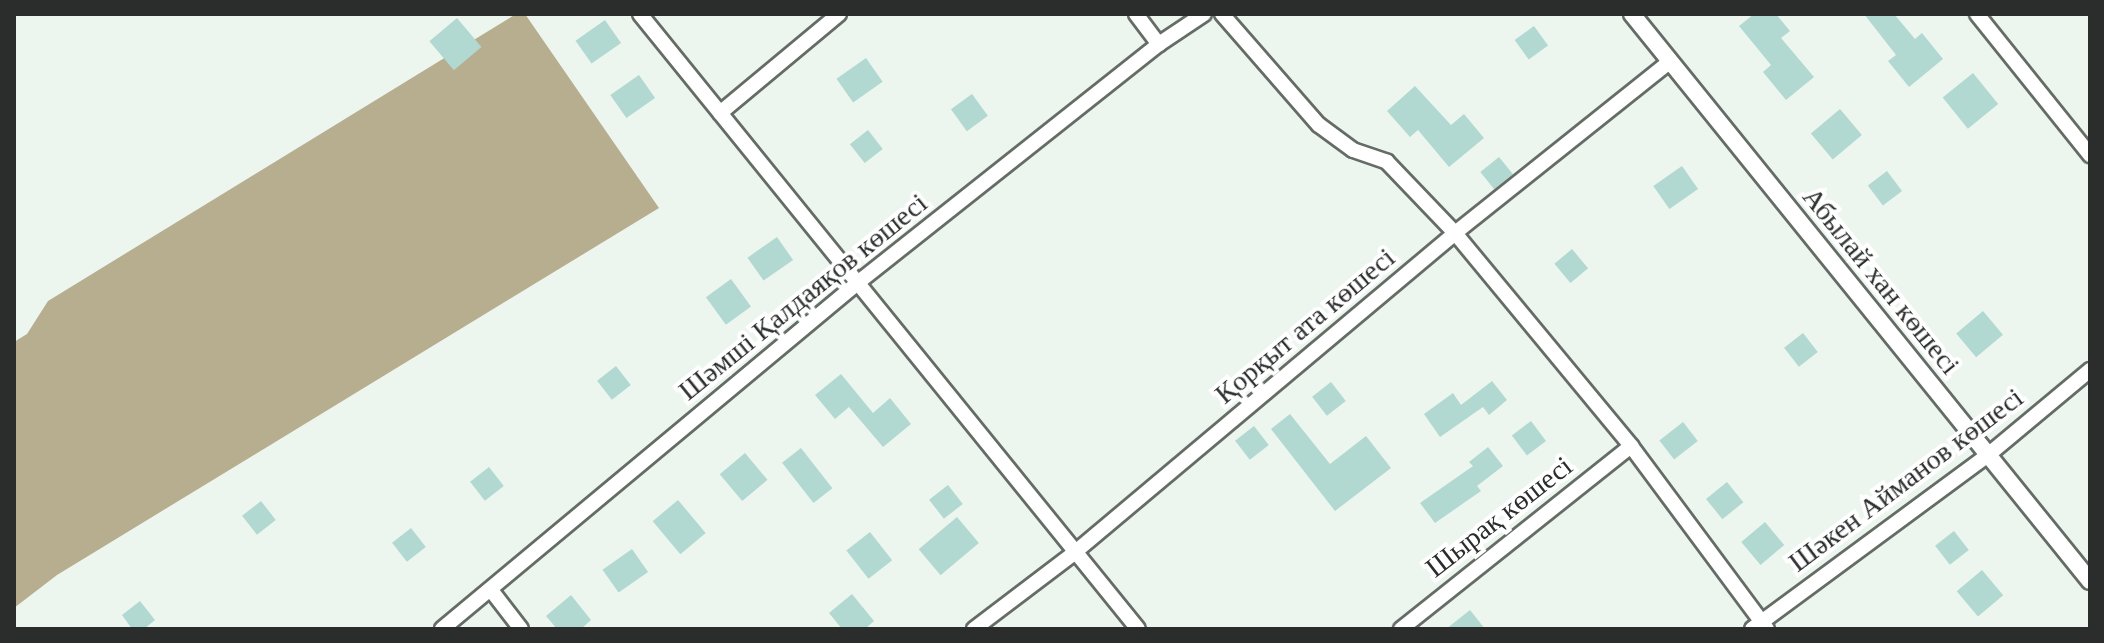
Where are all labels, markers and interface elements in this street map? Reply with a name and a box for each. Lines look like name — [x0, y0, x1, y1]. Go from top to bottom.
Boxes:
street label: Абылай хан көшесі — [1795, 181, 1967, 381]
street label: Шәмші Қалдаяқов көшесі — [672, 186, 934, 408]
street label: Қорқыт ата көшесі — [1208, 241, 1402, 411]
street label: Шәкен Айманов көшесі — [1782, 381, 2030, 579]
street label: Шырақ көшесі — [1419, 449, 1579, 585]

